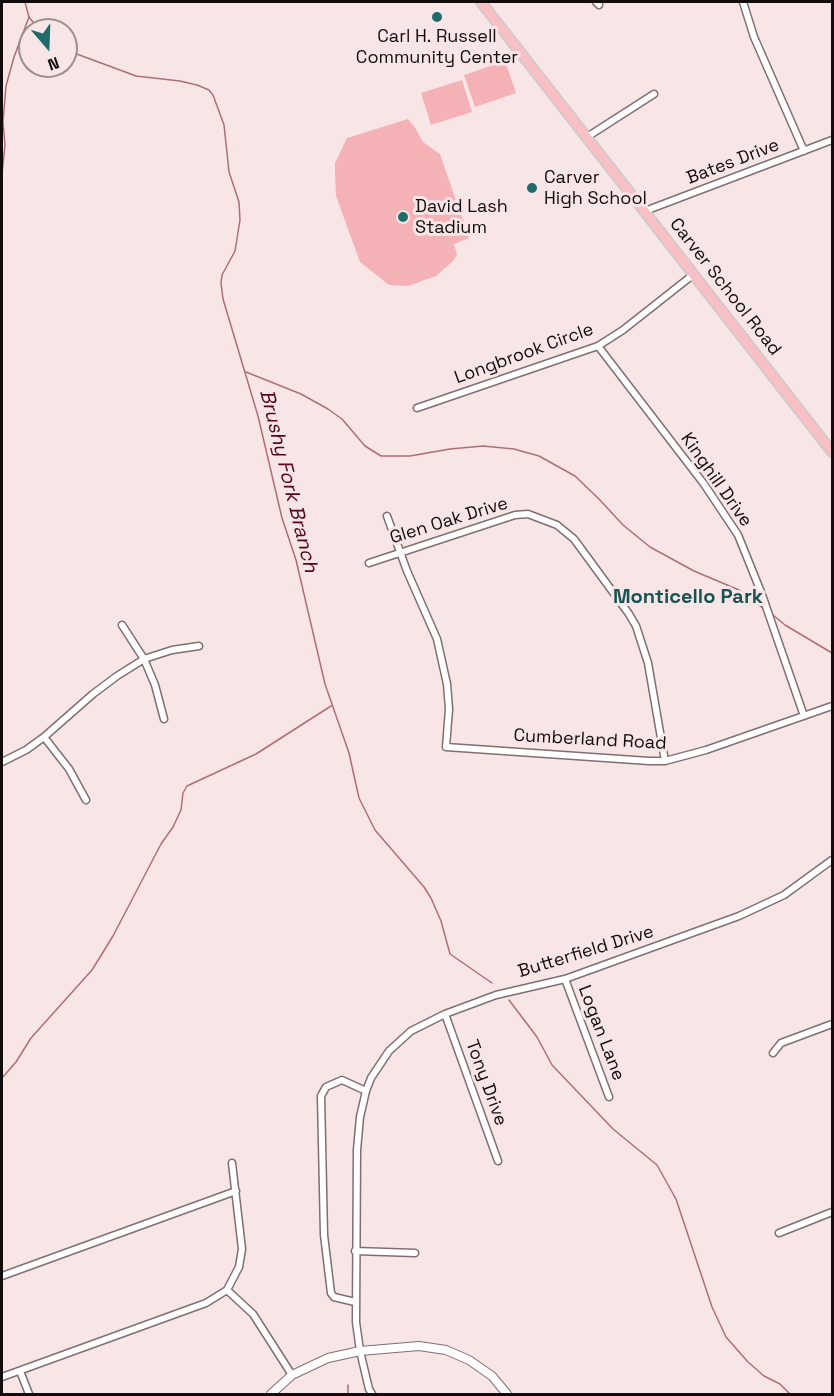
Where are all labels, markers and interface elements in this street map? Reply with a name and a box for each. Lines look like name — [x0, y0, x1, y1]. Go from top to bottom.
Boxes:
marker: Carl H. Russell Community Center — [430, 10, 444, 24]
north arrow — [18, 18, 78, 78]
place label: Carl H. Russell Community Center — [356, 26, 518, 68]
text: N — [45, 52, 62, 75]
street label: Bates Drive — [684, 134, 782, 190]
place label: Carver High School — [544, 167, 647, 210]
marker: Carver High School — [525, 181, 539, 195]
place label: David Lash Stadium — [415, 196, 508, 238]
marker: David Lash Stadium — [396, 210, 410, 224]
street label: Carver School Road — [665, 214, 785, 360]
street label: Longbrook Circle — [452, 319, 596, 389]
water label: Brushy Fork Branch — [254, 387, 322, 575]
street label: Kinghill Drive — [676, 429, 756, 531]
street label: Glen Oak Drive — [387, 493, 511, 549]
district label: Monticello Park — [613, 586, 763, 610]
street label: Cumberland Road — [513, 725, 667, 755]
street label: Butterfield Drive — [516, 921, 656, 983]
street label: Logan Lane — [573, 982, 629, 1084]
street label: Tony Drive — [461, 1037, 511, 1129]

